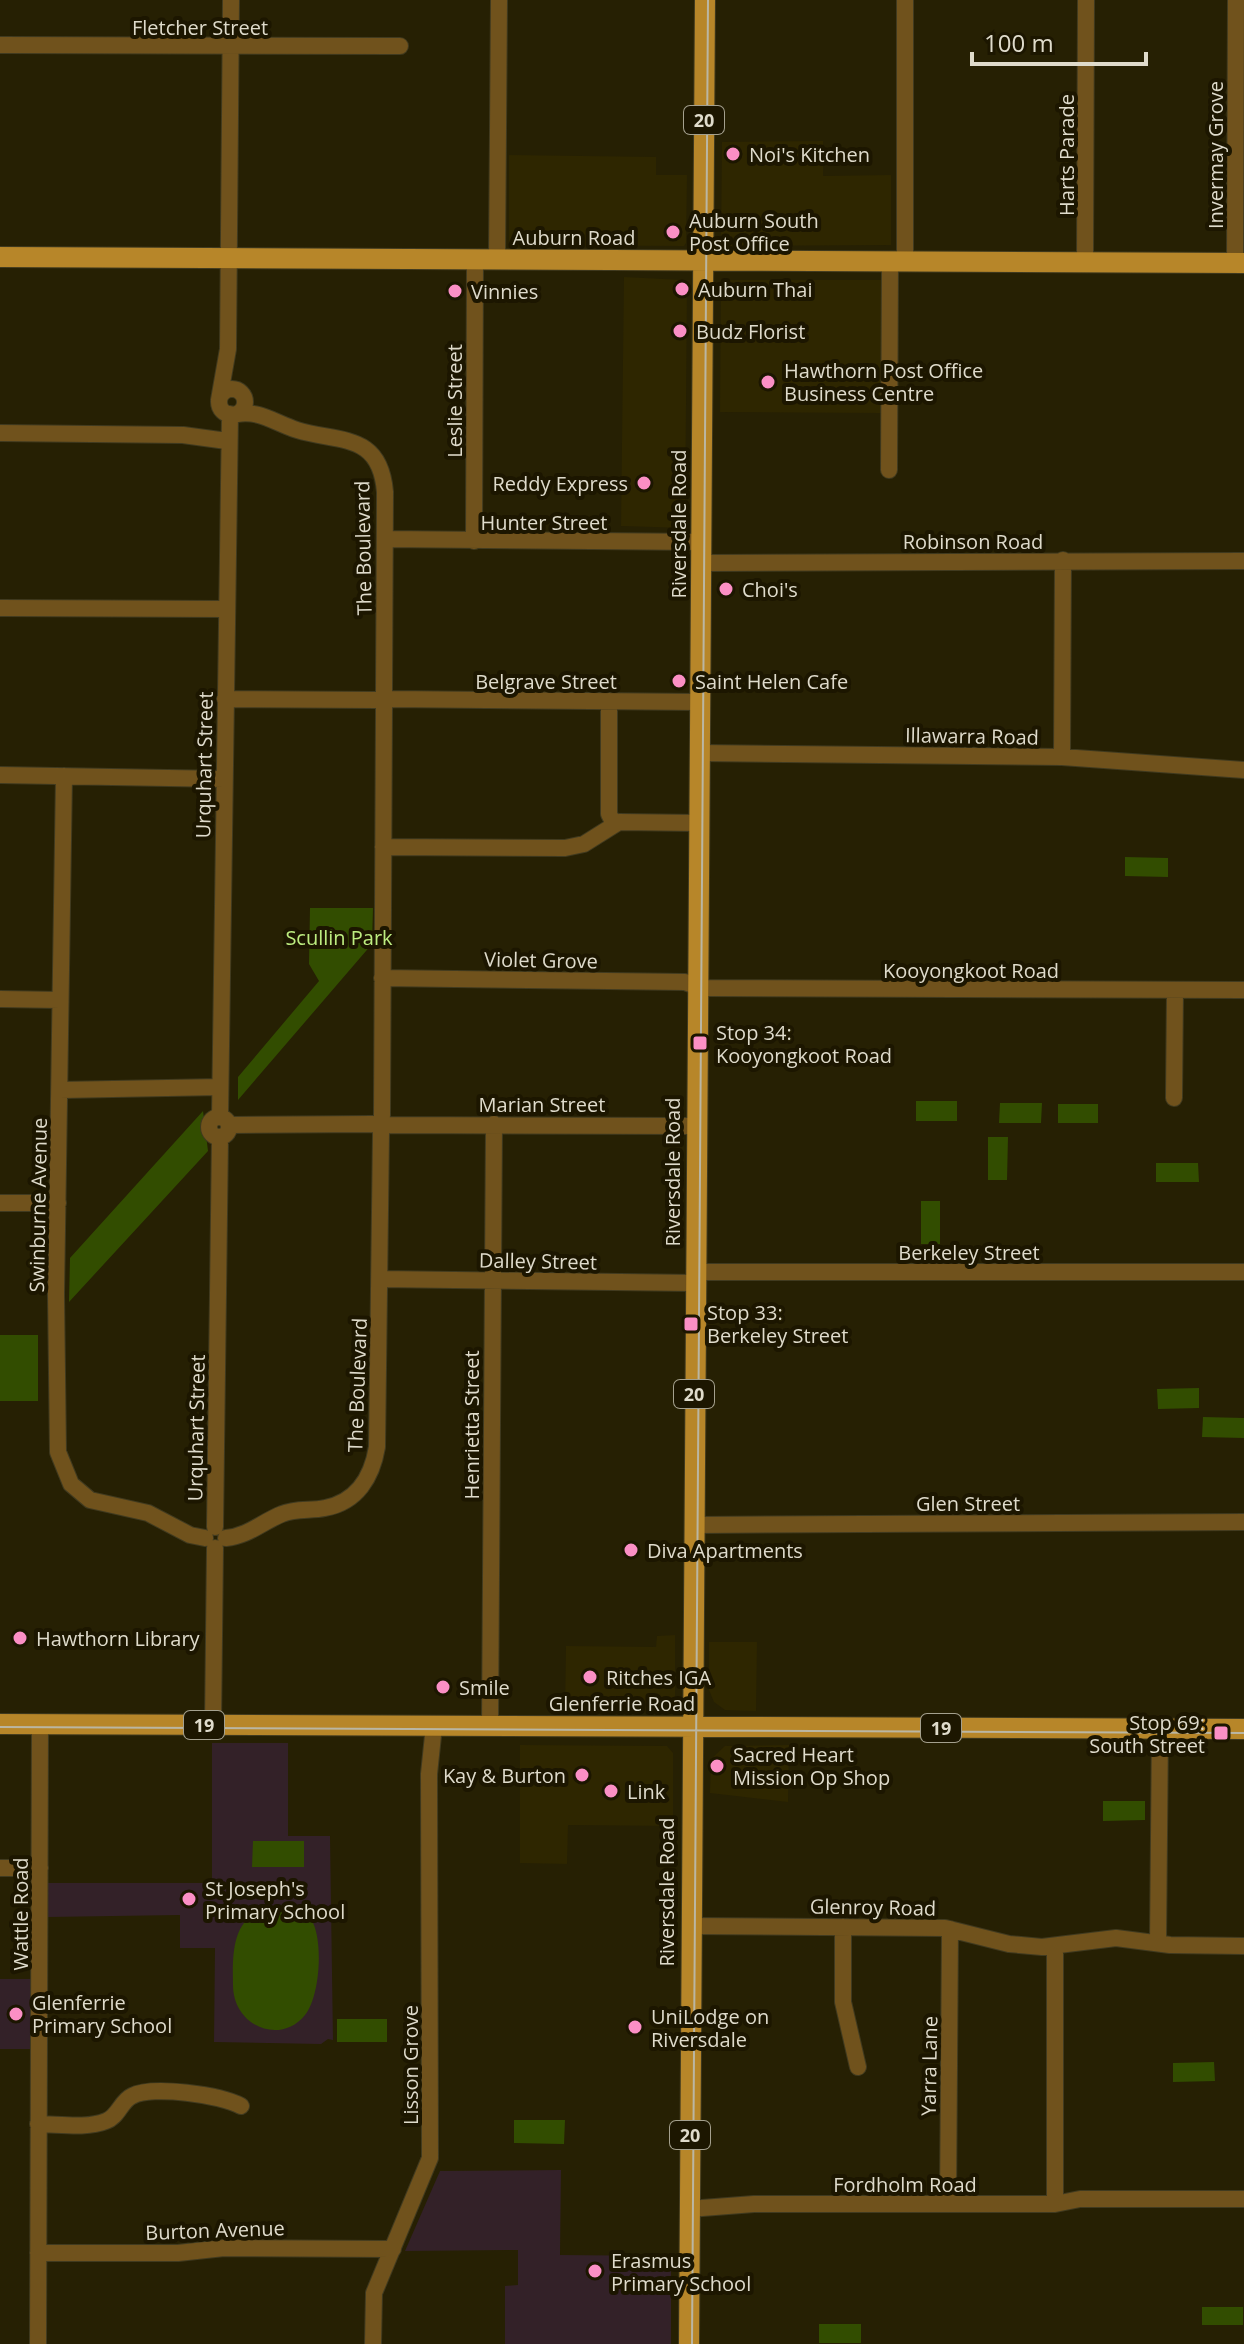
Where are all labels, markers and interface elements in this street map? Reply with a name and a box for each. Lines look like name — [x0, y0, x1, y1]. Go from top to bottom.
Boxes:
street label: Fletcher Street — [132, 14, 268, 41]
scale bar — [972, 16, 1146, 66]
text: 100 m — [984, 26, 1054, 59]
street label: Invermay Grove — [1202, 81, 1229, 229]
street label: Harts Parade — [1053, 94, 1080, 216]
road number: 20 — [684, 106, 724, 134]
place label: Noi's Kitchen — [749, 141, 870, 168]
marker: Noi's Kitchen — [724, 145, 742, 163]
place label: Auburn South Post Office — [689, 207, 819, 257]
marker: Auburn South Post Office — [664, 223, 682, 241]
street label: Auburn Road — [513, 224, 635, 251]
place label: Auburn Thai — [698, 276, 813, 303]
place label: Vinnies — [471, 278, 538, 305]
marker: Auburn Thai — [673, 280, 691, 298]
marker: Vinnies — [446, 282, 464, 300]
place label: Budz Florist — [696, 318, 805, 345]
marker: Budz Florist — [671, 322, 689, 340]
street label: Leslie Street — [441, 344, 468, 458]
place label: Hawthorn Post Office Business Centre — [784, 357, 983, 407]
marker: Hawthorn Post Office Business Centre — [759, 373, 777, 391]
street label: Riversdale Road — [665, 450, 692, 598]
place label: Reddy Express — [492, 470, 628, 497]
marker: Reddy Express — [635, 474, 653, 492]
street label: The Boulevard — [348, 480, 378, 616]
street label: Hunter Street — [481, 509, 607, 536]
street label: Robinson Road — [903, 528, 1043, 555]
place label: Choi's — [742, 576, 798, 603]
marker: Choi's — [717, 580, 735, 598]
street label: Belgrave Street — [475, 668, 617, 695]
place label: Saint Helen Cafe — [695, 668, 848, 695]
marker: Saint Helen Cafe — [670, 672, 688, 690]
street label: Urquhart Street — [189, 691, 219, 839]
street label: Illawarra Road — [905, 721, 1039, 751]
park label: Scullin Park — [285, 924, 393, 951]
street label: Violet Grove — [484, 946, 598, 974]
street label: Kooyongkoot Road — [883, 957, 1059, 984]
place label: Stop 34: Kooyongkoot Road — [716, 1019, 892, 1069]
marker: Stop 34: Kooyongkoot Road — [691, 1034, 709, 1052]
street label: Marian Street — [479, 1091, 605, 1118]
street label: Riversdale Road — [659, 1098, 686, 1246]
street label: Swinburne Avenue — [23, 1117, 53, 1293]
street label: Berkeley Street — [898, 1239, 1040, 1266]
street label: Dalley Street — [479, 1246, 597, 1276]
place label: Stop 33: Berkeley Street — [707, 1299, 848, 1349]
marker: Stop 33: Berkeley Street — [682, 1315, 700, 1333]
street label: The Boulevard — [341, 1317, 373, 1453]
street label: Henrietta Street — [458, 1350, 485, 1500]
street label: Urquhart Street — [181, 1354, 211, 1502]
road number: 20 — [674, 1380, 714, 1408]
street label: Glen Street — [916, 1490, 1020, 1517]
place label: Diva Apartments — [647, 1537, 803, 1564]
marker: Diva Apartments — [622, 1541, 640, 1559]
place label: Hawthorn Library — [36, 1625, 201, 1652]
marker: Hawthorn Library — [11, 1629, 29, 1647]
place label: Ritches IGA — [606, 1664, 711, 1691]
marker: Ritches IGA — [581, 1668, 599, 1686]
place label: Smile — [459, 1674, 510, 1701]
marker: Smile — [434, 1678, 452, 1696]
street label: Glenferrie Road — [549, 1690, 695, 1717]
place label: Stop 69: South Street — [1089, 1709, 1205, 1759]
road number: 19 — [184, 1711, 224, 1739]
road number: 19 — [921, 1714, 961, 1742]
marker: Stop 69: South Street — [1212, 1724, 1230, 1742]
place label: Sacred Heart Mission Op Shop — [733, 1741, 890, 1791]
marker: Sacred Heart Mission Op Shop — [708, 1757, 726, 1775]
place label: Kay & Burton — [443, 1762, 566, 1789]
marker: Kay & Burton — [573, 1766, 591, 1784]
place label: Link — [627, 1778, 666, 1805]
marker: Link — [602, 1782, 620, 1800]
street label: Riversdale Road — [653, 1818, 680, 1966]
street label: Wattle Road — [7, 1857, 34, 1971]
place label: St Joseph's Primary School — [205, 1875, 345, 1925]
marker: St Joseph's Primary School — [180, 1890, 198, 1908]
street label: Glenroy Road — [810, 1892, 936, 1922]
place label: Glenferrie Primary School — [32, 1989, 172, 2039]
place label: UniLodge on Riversdale — [651, 2003, 769, 2053]
marker: Glenferrie Primary School — [7, 2005, 25, 2023]
street label: Lisson Grove — [397, 2005, 424, 2125]
street label: Yarra Lane — [915, 2016, 943, 2116]
marker: UniLodge on Riversdale — [626, 2018, 644, 2036]
road number: 20 — [670, 2121, 710, 2149]
street label: Fordholm Road — [833, 2171, 977, 2198]
street label: Burton Avenue — [145, 2214, 285, 2246]
place label: Erasmus Primary School — [611, 2247, 751, 2297]
marker: Erasmus Primary School — [586, 2262, 604, 2280]

